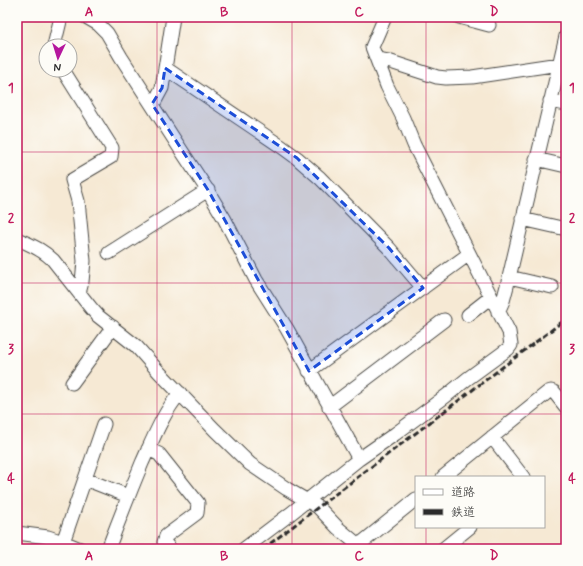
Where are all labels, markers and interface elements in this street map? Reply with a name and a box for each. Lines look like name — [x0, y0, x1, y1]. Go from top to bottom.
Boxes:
text: A — [85, 4, 93, 21]
text: B — [220, 4, 229, 21]
text: C — [354, 4, 364, 21]
text: D — [490, 4, 499, 21]
north arrow — [38, 38, 78, 78]
text: N — [53, 60, 62, 74]
text: 1 — [8, 80, 14, 97]
text: 1 — [569, 80, 575, 97]
text: 2 — [8, 210, 15, 227]
text: 2 — [569, 210, 576, 227]
text: 3 — [8, 341, 14, 358]
text: 3 — [569, 341, 575, 358]
text: 4 — [7, 471, 15, 488]
text: 4 — [568, 471, 576, 488]
legend — [415, 476, 545, 528]
text: 道路 — [451, 485, 475, 501]
text: 鉄道 — [451, 505, 475, 521]
text: A — [85, 548, 93, 565]
text: B — [220, 548, 229, 565]
text: C — [354, 548, 364, 565]
text: D — [490, 548, 499, 565]

